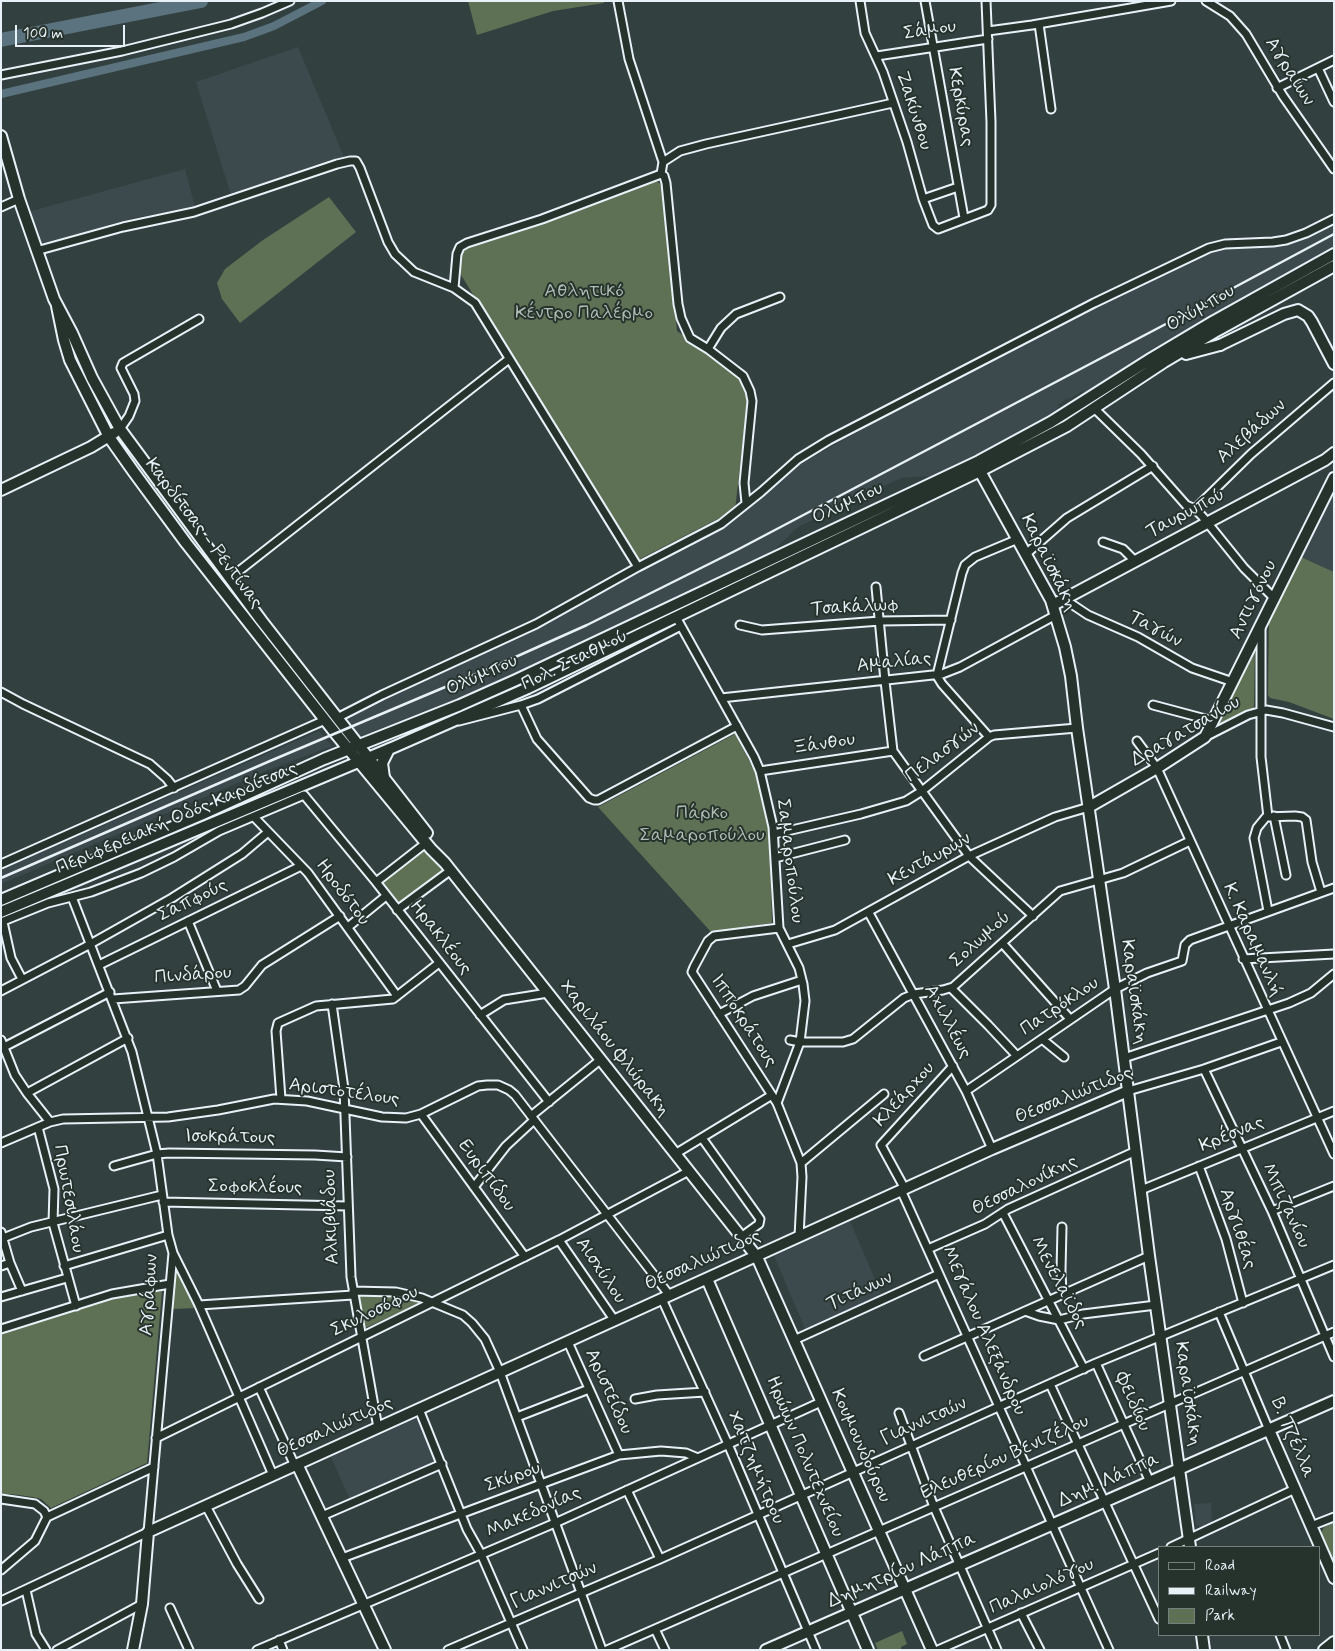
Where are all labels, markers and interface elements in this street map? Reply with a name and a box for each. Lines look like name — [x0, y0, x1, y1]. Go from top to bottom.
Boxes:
scale bar — [18, 15, 128, 47]
street label: Σάμου — [902, 16, 958, 46]
text: 100 m — [23, 24, 63, 44]
street label: Αγραίων — [1259, 34, 1319, 110]
street label: Κερκύρας — [942, 66, 978, 148]
street label: Ζακύνθου — [890, 69, 936, 153]
street label: Ολύμπου — [1162, 280, 1240, 338]
park label: Αθλητικό Κέντρο Παλέρμο — [515, 281, 653, 325]
street label: Αλεβάδων — [1213, 395, 1291, 469]
street label: Καρδίτσας - Ρεντίνας — [139, 454, 267, 614]
street label: Ολύμπου — [809, 478, 887, 530]
street label: Ταυρωπού — [1143, 484, 1229, 544]
street label: Καραϊσκάκη — [1015, 511, 1081, 615]
street label: Αντιγόνου — [1225, 557, 1283, 643]
street label: Τσακάλωφ — [810, 594, 900, 622]
street label: Ταγών — [1124, 606, 1186, 654]
street label: Πολ. Σταθμού — [518, 625, 632, 697]
street label: Αμαλίας — [856, 648, 932, 678]
street label: Ολύμπου — [443, 650, 521, 702]
street label: Δραγατσανίου — [1127, 692, 1245, 772]
street label: Πελασγών — [901, 718, 985, 788]
street label: Ξάνθου — [791, 729, 857, 761]
street label: Περιφερειακή Οδός Καρδίτσας — [53, 758, 301, 880]
street label: Σαμαροπούλου — [770, 798, 808, 924]
park label: Πάρκο Σαμαροπούλου — [639, 803, 765, 847]
street label: Κεντάυρων — [885, 828, 975, 892]
street label: Ηροδότου — [310, 855, 374, 931]
street label: Σαπφούς — [155, 874, 231, 928]
street label: Κ. Καραμανλή — [1217, 880, 1287, 1000]
street label: Ηρακλέους — [404, 896, 476, 980]
street label: Σολωμού — [946, 907, 1016, 973]
street label: Καραϊσκάκη — [1114, 938, 1152, 1046]
street label: Πινδάρου — [154, 962, 232, 990]
street label: Ιπποκράτους — [705, 970, 781, 1072]
street label: Πατρόκλου — [1016, 972, 1104, 1042]
street label: Χαριλάου Φλώρακη — [554, 976, 674, 1122]
street label: Αχιλλέως — [918, 981, 976, 1063]
street label: Κλεάρχου — [870, 1058, 940, 1132]
street label: Θεσσαλιώτιδος — [1012, 1062, 1136, 1130]
street label: Αριστοτέλους — [287, 1074, 401, 1112]
street label: Κρέσνας — [1196, 1112, 1268, 1158]
street label: Ισοκράτους — [185, 1126, 275, 1150]
street label: Ευριπίδου — [452, 1135, 520, 1217]
street label: Πρωτεσιλάου — [47, 1143, 89, 1255]
street label: Θεσσαλονίκης — [968, 1151, 1082, 1221]
street label: Μπιζανίου — [1255, 1160, 1315, 1252]
street label: Αλκιβιάδου — [319, 1169, 345, 1265]
street label: Σοφοκλέους — [208, 1176, 302, 1200]
street label: Αργιθέας — [1213, 1186, 1261, 1272]
street label: Θεσσαλιώτιδος — [641, 1225, 765, 1297]
street label: Μενελαϊδος — [1024, 1233, 1092, 1333]
street label: Αισχύλου — [570, 1234, 630, 1308]
street label: Μεγάλου Αλεξάνδρου — [935, 1243, 1031, 1419]
street label: Αγράφων — [136, 1253, 164, 1337]
street label: Τιτάνων — [824, 1267, 896, 1317]
street label: Σκυλοσόφου — [328, 1281, 422, 1343]
street label: Καραϊσκάκη — [1168, 1340, 1206, 1448]
street label: Αριστείδου — [579, 1346, 637, 1438]
street label: Φειδίου — [1109, 1369, 1155, 1435]
street label: Ηρώων Πολυτεχνείου — [760, 1373, 848, 1541]
street label: Κουμουνδούρου — [825, 1386, 895, 1506]
street label: Θεσσαλιώτιδος — [273, 1392, 397, 1464]
street label: Γιαννιτσών — [877, 1393, 971, 1451]
street label: Β. Τζέλλα — [1265, 1394, 1319, 1482]
street label: Χατζημήτρου — [721, 1408, 789, 1528]
street label: Ελευθερίου Βενιζέλου — [917, 1411, 1093, 1505]
street label: Δημ. Λάππα — [1055, 1449, 1163, 1513]
street label: Σκύρου — [482, 1457, 544, 1499]
street label: Μακεδονίας — [483, 1482, 585, 1544]
street label: Δημητρίου Λάππα — [824, 1528, 980, 1614]
legend — [1158, 1546, 1320, 1636]
street label: Παλαιολόγου — [986, 1554, 1098, 1620]
text: Road — [1205, 1556, 1235, 1576]
street label: Γιαννιτσών — [507, 1557, 601, 1615]
text: Railway — [1205, 1581, 1257, 1601]
text: Park — [1205, 1606, 1235, 1626]

